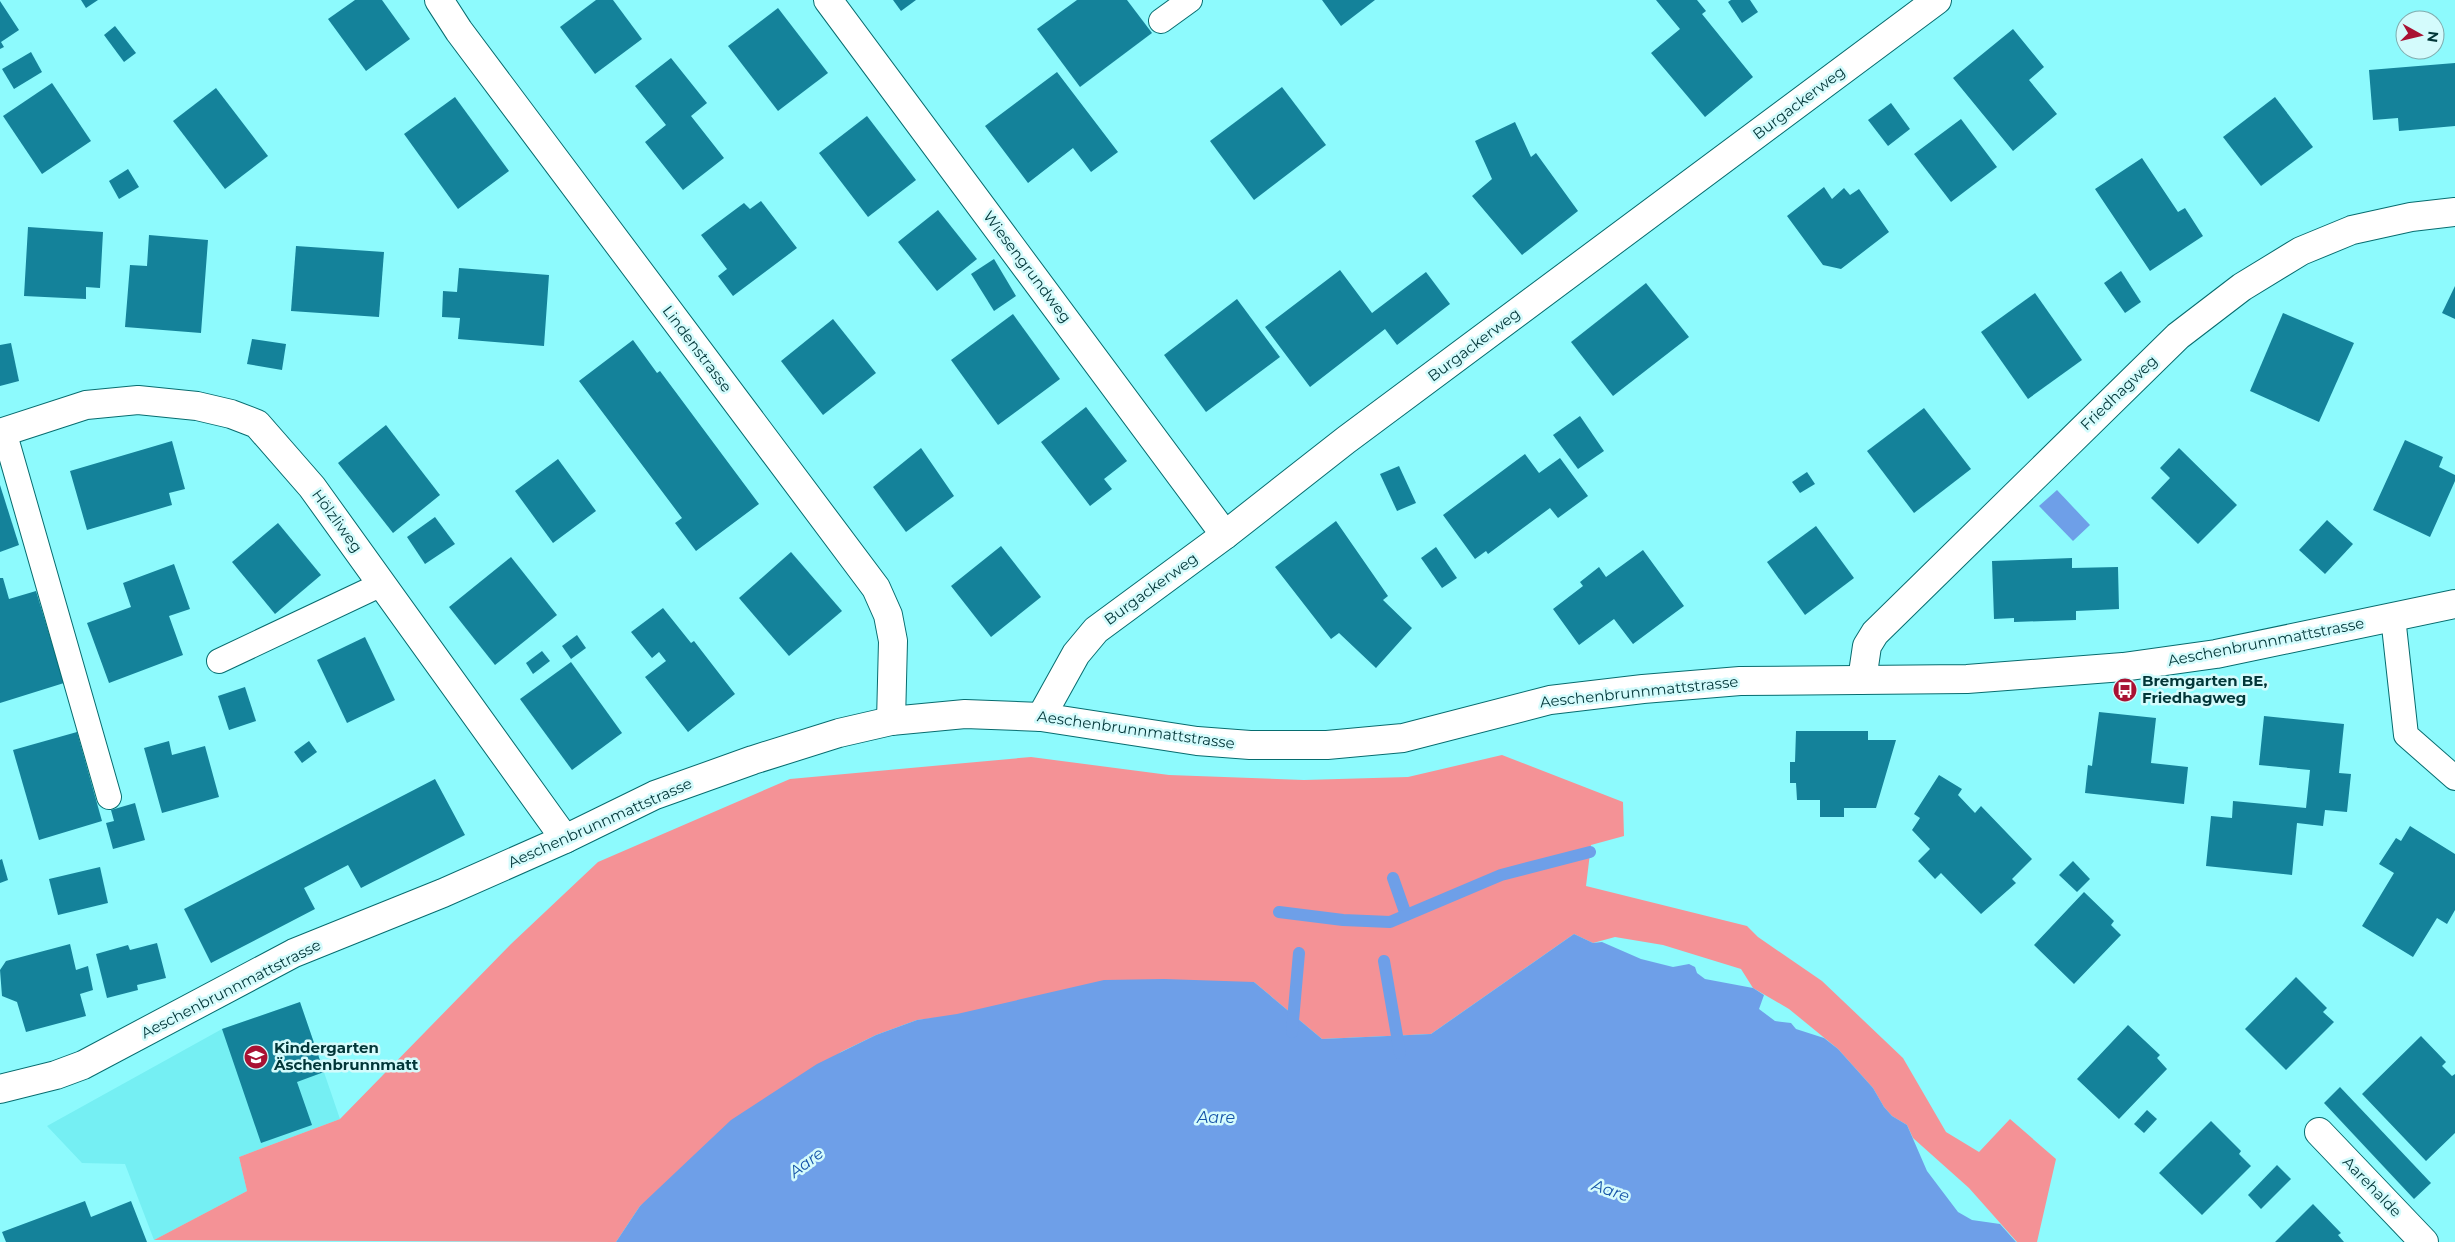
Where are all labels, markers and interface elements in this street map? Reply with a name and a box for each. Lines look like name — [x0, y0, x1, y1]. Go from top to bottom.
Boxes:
north arrow — [2395, 10, 2445, 60]
text: N — [2423, 30, 2443, 44]
street label: Burgackerweg — [1749, 62, 1849, 144]
street label: Wiesengrundweg — [979, 207, 1076, 326]
street label: Lindenstrasse — [659, 302, 736, 396]
street label: Burgackerweg — [1424, 304, 1524, 386]
street label: Friedhagweg — [2076, 351, 2161, 434]
street label: Hölzliweg — [308, 485, 367, 556]
street label: Burgackerweg — [1100, 548, 1201, 629]
street label: Aeschenbrunnmattstrasse — [2166, 613, 2366, 670]
place label: Bremgarten BE, Friedhagweg — [2142, 671, 2268, 707]
street label: Aeschenbrunnmattstrasse — [1539, 672, 1739, 711]
bus stop icon: Bremgarten BE, Friedhagweg — [2112, 677, 2138, 703]
street label: Aeschenbrunnmattstrasse — [1036, 706, 1236, 753]
street label: Aeschenbrunnmattstrasse — [505, 773, 695, 872]
street label: Aeschenbrunnmattstrasse — [138, 935, 324, 1042]
place label: Kindergarten Äschenbrunnmatt — [273, 1038, 419, 1074]
school or university icon: Kindergarten Äschenbrunnmatt — [243, 1044, 269, 1070]
water label: Aare — [1196, 1108, 1235, 1127]
water label: Aare — [785, 1143, 827, 1182]
street label: Aarehalde — [2339, 1152, 2406, 1221]
water label: Aare — [1589, 1175, 1632, 1206]

